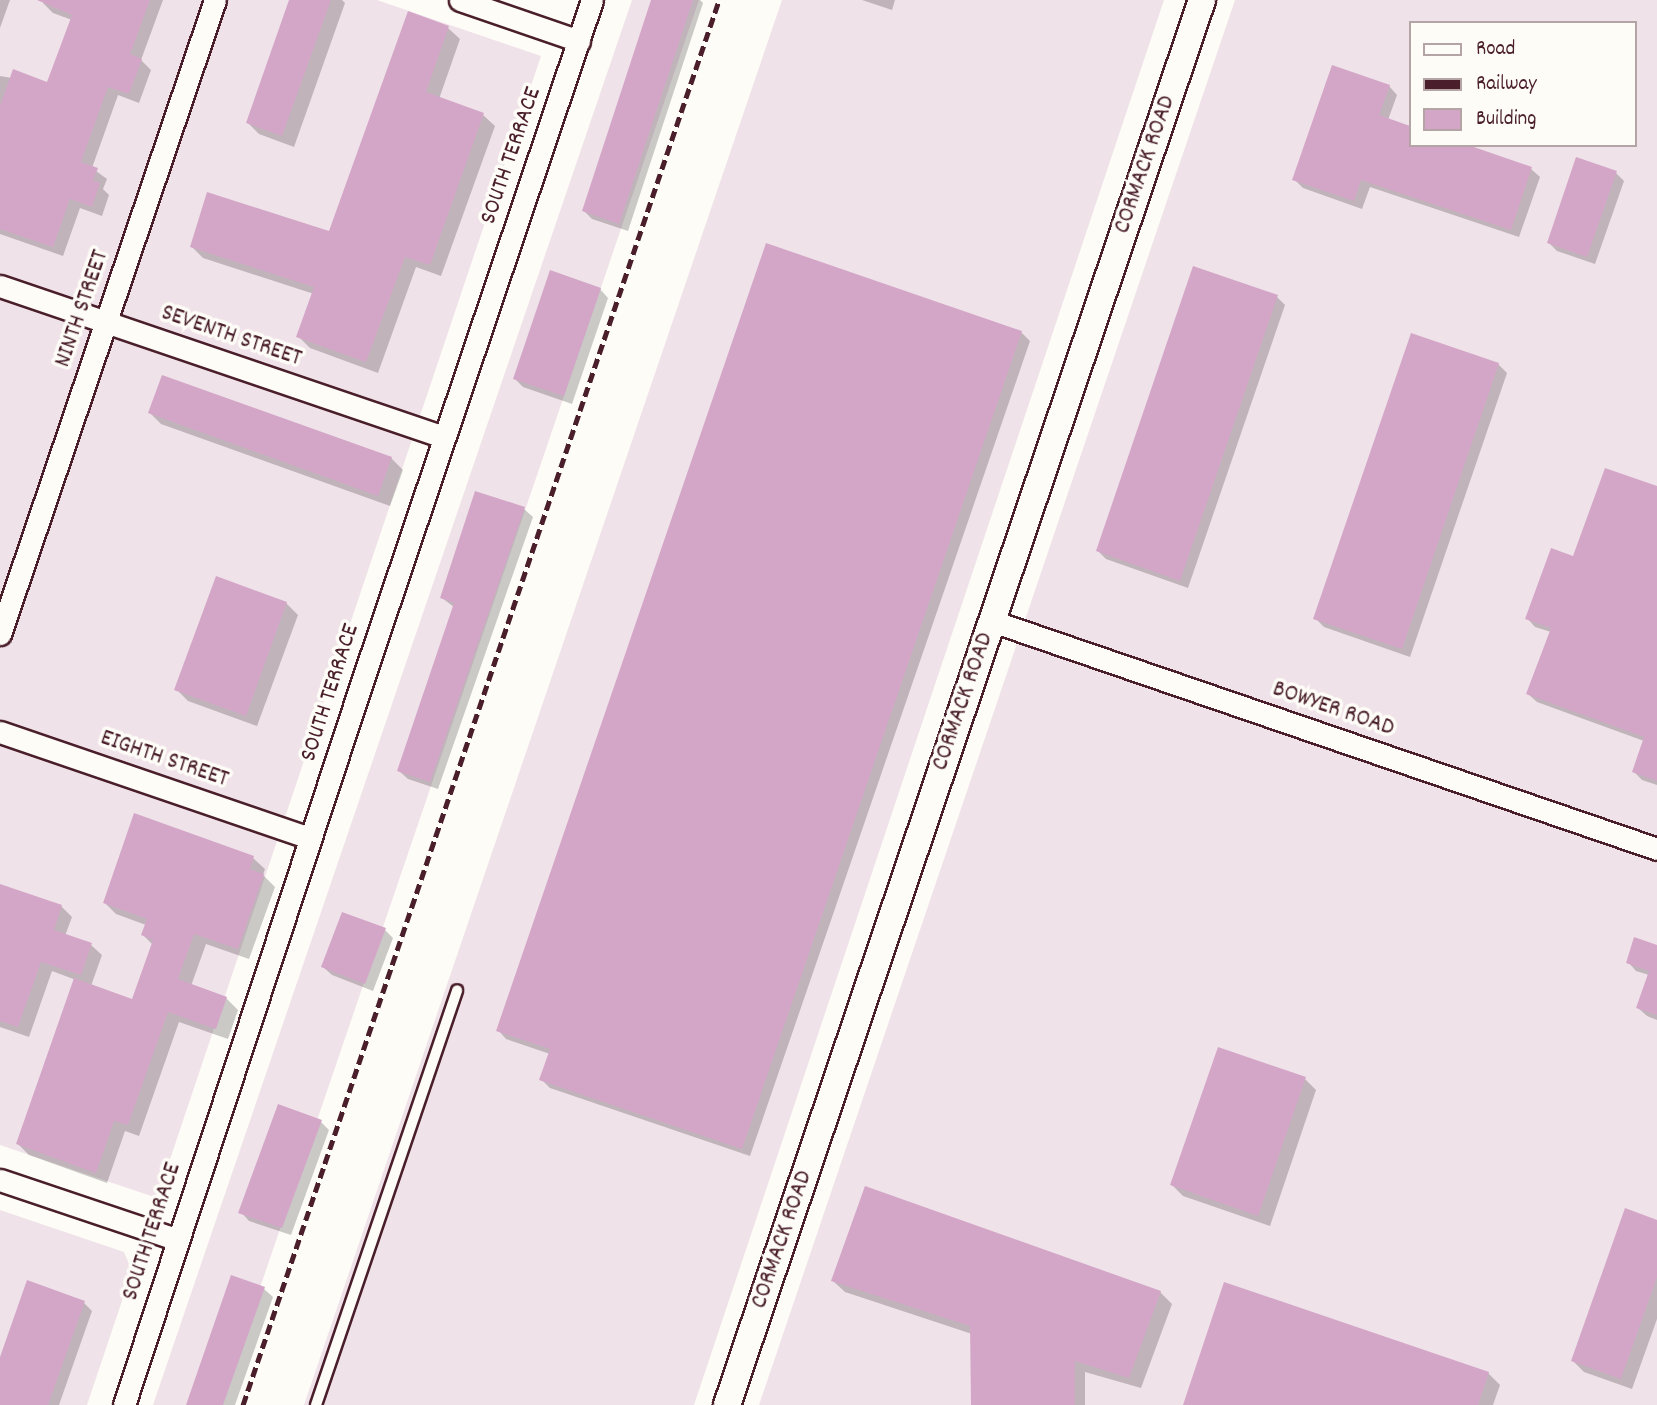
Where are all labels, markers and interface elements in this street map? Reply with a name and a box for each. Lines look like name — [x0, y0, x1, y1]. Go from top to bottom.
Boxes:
legend — [1408, 21, 1636, 147]
text: Road — [1476, 35, 1515, 65]
text: Railway — [1476, 70, 1537, 100]
street label: SOUTH TERRACE — [475, 84, 549, 228]
street label: CORMACK ROAD — [1109, 92, 1183, 238]
text: Building — [1476, 105, 1536, 135]
street label: NINTH STREET — [50, 247, 116, 371]
street label: SEVENTH STREET — [157, 300, 305, 374]
street label: SOUTH TERRACE — [295, 621, 367, 765]
street label: CORMACK ROAD — [927, 629, 1001, 775]
street label: BOWYER ROAD — [1268, 676, 1398, 744]
street label: EIGHTH STREET — [96, 725, 232, 795]
street label: SOUTH TERRACE — [117, 1160, 189, 1304]
street label: CORMACK ROAD — [746, 1167, 820, 1313]

